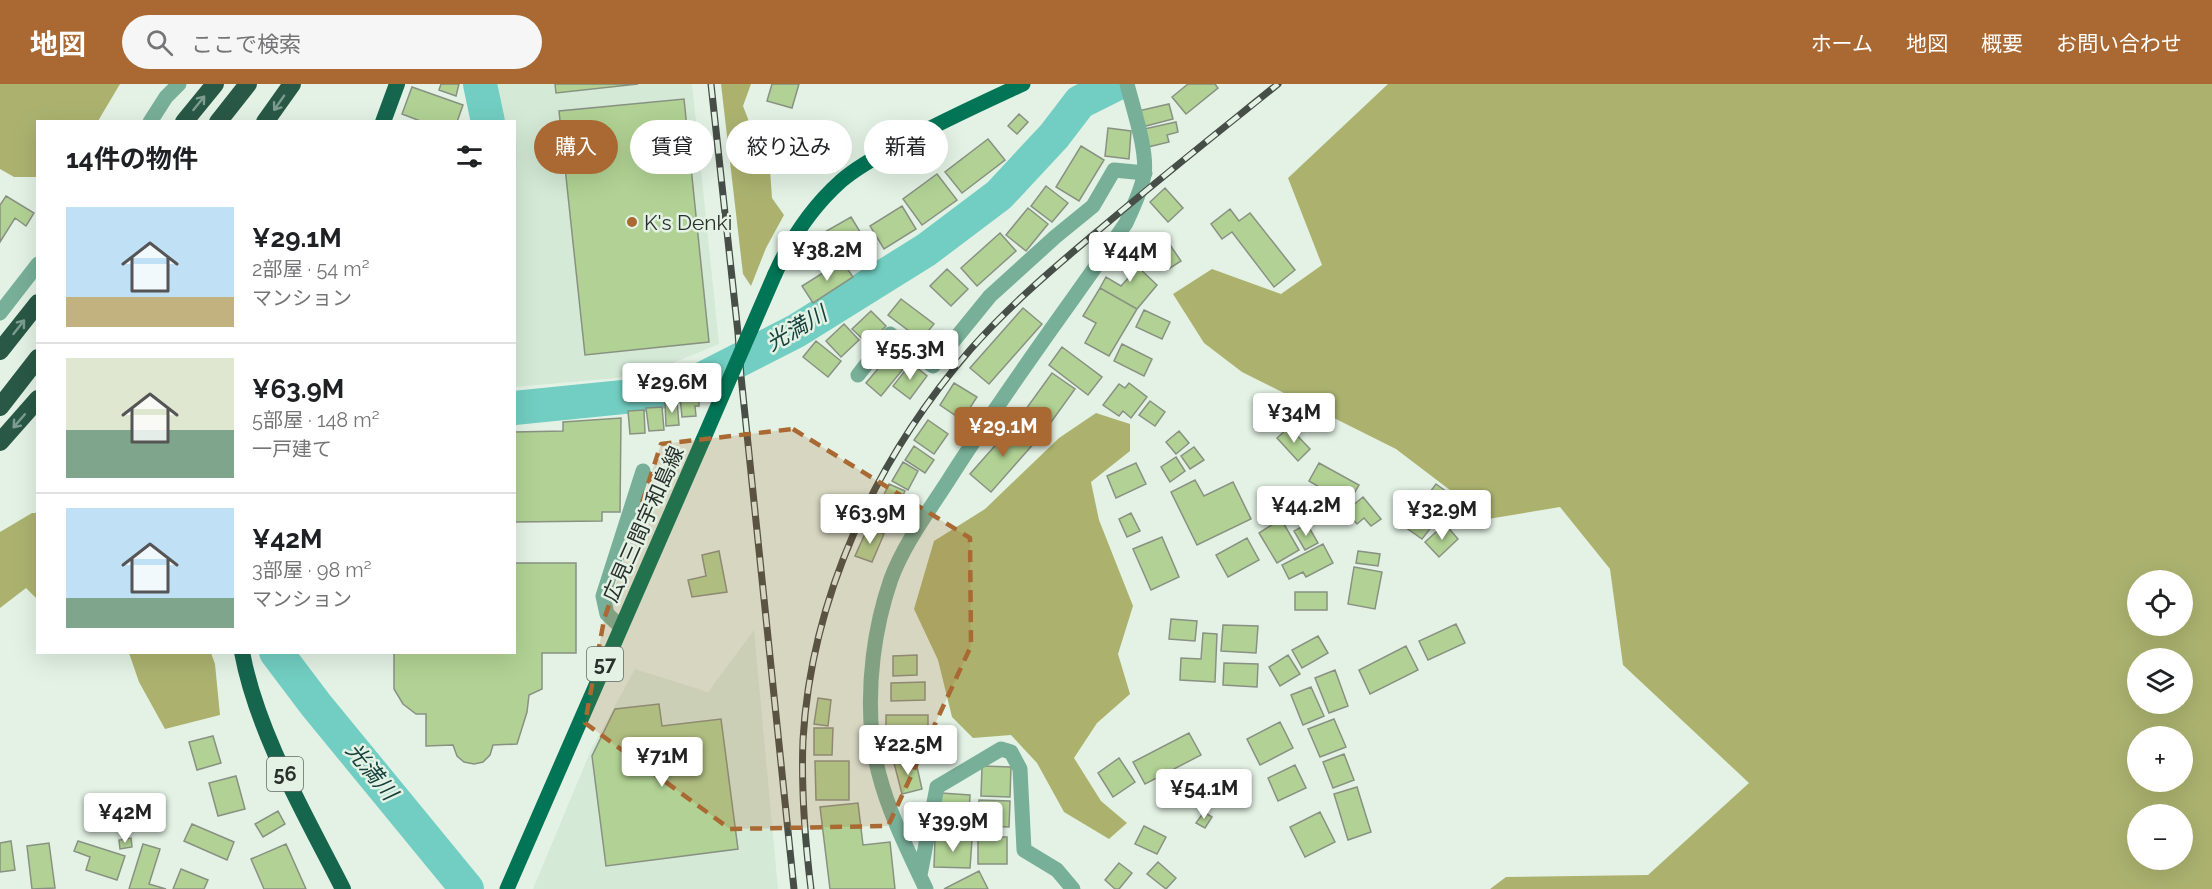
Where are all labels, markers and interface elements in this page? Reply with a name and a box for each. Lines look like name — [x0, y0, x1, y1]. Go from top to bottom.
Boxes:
search box — [122, 15, 542, 69]
icon: search — [143, 26, 176, 59]
text: 地図 — [30, 28, 86, 61]
text: ここで検索 — [191, 31, 301, 57]
text: ホーム — [1811, 31, 1873, 56]
text: 地図 — [1906, 31, 1948, 56]
text: 概要 — [1981, 31, 2023, 56]
text: お問い合わせ — [2056, 31, 2182, 56]
one-way arrow — [272, 94, 285, 110]
one-way arrow — [193, 95, 206, 111]
chip: 購入 — [534, 120, 618, 174]
chip: 賃貸 — [630, 120, 714, 174]
chip: 絞り込み — [726, 120, 852, 174]
chip: 新着 — [864, 120, 948, 174]
icon: filters — [453, 140, 486, 173]
text: 14件の物件 — [66, 144, 198, 174]
place label: K's Denki — [644, 210, 732, 235]
marker: K's Denki — [625, 215, 639, 229]
text: ¥29.1M — [252, 223, 342, 253]
icon: home — [114, 231, 186, 303]
pin: ¥38.2M — [778, 231, 876, 282]
pin: ¥44M — [1094, 232, 1166, 283]
text: ¥38.2M — [792, 238, 862, 262]
text: ¥44M — [1103, 239, 1157, 263]
text: 2部屋 · 54 m² — [252, 257, 369, 281]
text: マンション — [252, 286, 352, 310]
water label: 光満川 — [761, 299, 833, 356]
one-way arrow — [12, 319, 25, 335]
pin: ¥55.3M — [861, 330, 959, 381]
text: ¥55.3M — [875, 337, 945, 361]
pin: ¥29.6M — [623, 363, 721, 414]
text: ¥29.6M — [636, 370, 708, 394]
text: ¥63.9M — [252, 374, 344, 404]
icon: home — [114, 382, 186, 454]
pin: ¥34M — [1258, 393, 1330, 444]
text: ¥34M — [1267, 400, 1321, 424]
pin: ¥29.1M — [954, 407, 1052, 458]
text: 5部屋 · 148 m² — [252, 408, 379, 432]
one-way arrow — [12, 413, 26, 428]
text: ¥29.1M — [969, 414, 1037, 438]
text: 一戸建て — [252, 437, 332, 461]
street label: 広見三間宇和島線 — [597, 442, 689, 606]
pin: ¥44.2M — [1257, 486, 1355, 537]
pin: ¥32.9M — [1393, 490, 1491, 541]
text: ¥44.2M — [1271, 493, 1341, 517]
pin: ¥63.9M — [821, 494, 919, 545]
text: ¥32.9M — [1407, 497, 1477, 521]
text: ¥63.9M — [834, 501, 906, 525]
text: ¥42M — [252, 524, 323, 554]
icon: home — [114, 532, 186, 604]
text: 3部屋 · 98 m² — [252, 558, 371, 582]
map controls — [2127, 570, 2193, 870]
button: locate — [2127, 570, 2193, 636]
text: マンション — [252, 587, 352, 611]
road number: 57 — [587, 647, 623, 681]
button: layers — [2127, 648, 2193, 714]
pin: ¥22.5M — [859, 725, 957, 776]
button: + — [2127, 726, 2193, 792]
text: ¥22.5M — [873, 732, 943, 756]
water label: 光満川 — [341, 737, 404, 806]
pin: ¥71M — [626, 737, 698, 788]
text: ¥71M — [636, 744, 688, 768]
road number: 56 — [267, 757, 303, 791]
pin: ¥54.1M — [1155, 769, 1253, 820]
text: ¥54.1M — [1170, 776, 1238, 800]
pin: ¥42M — [89, 793, 161, 844]
text: ¥42M — [98, 800, 152, 824]
pin: ¥39.9M — [904, 802, 1002, 853]
button: − — [2127, 804, 2193, 870]
text: ¥39.9M — [918, 809, 988, 833]

